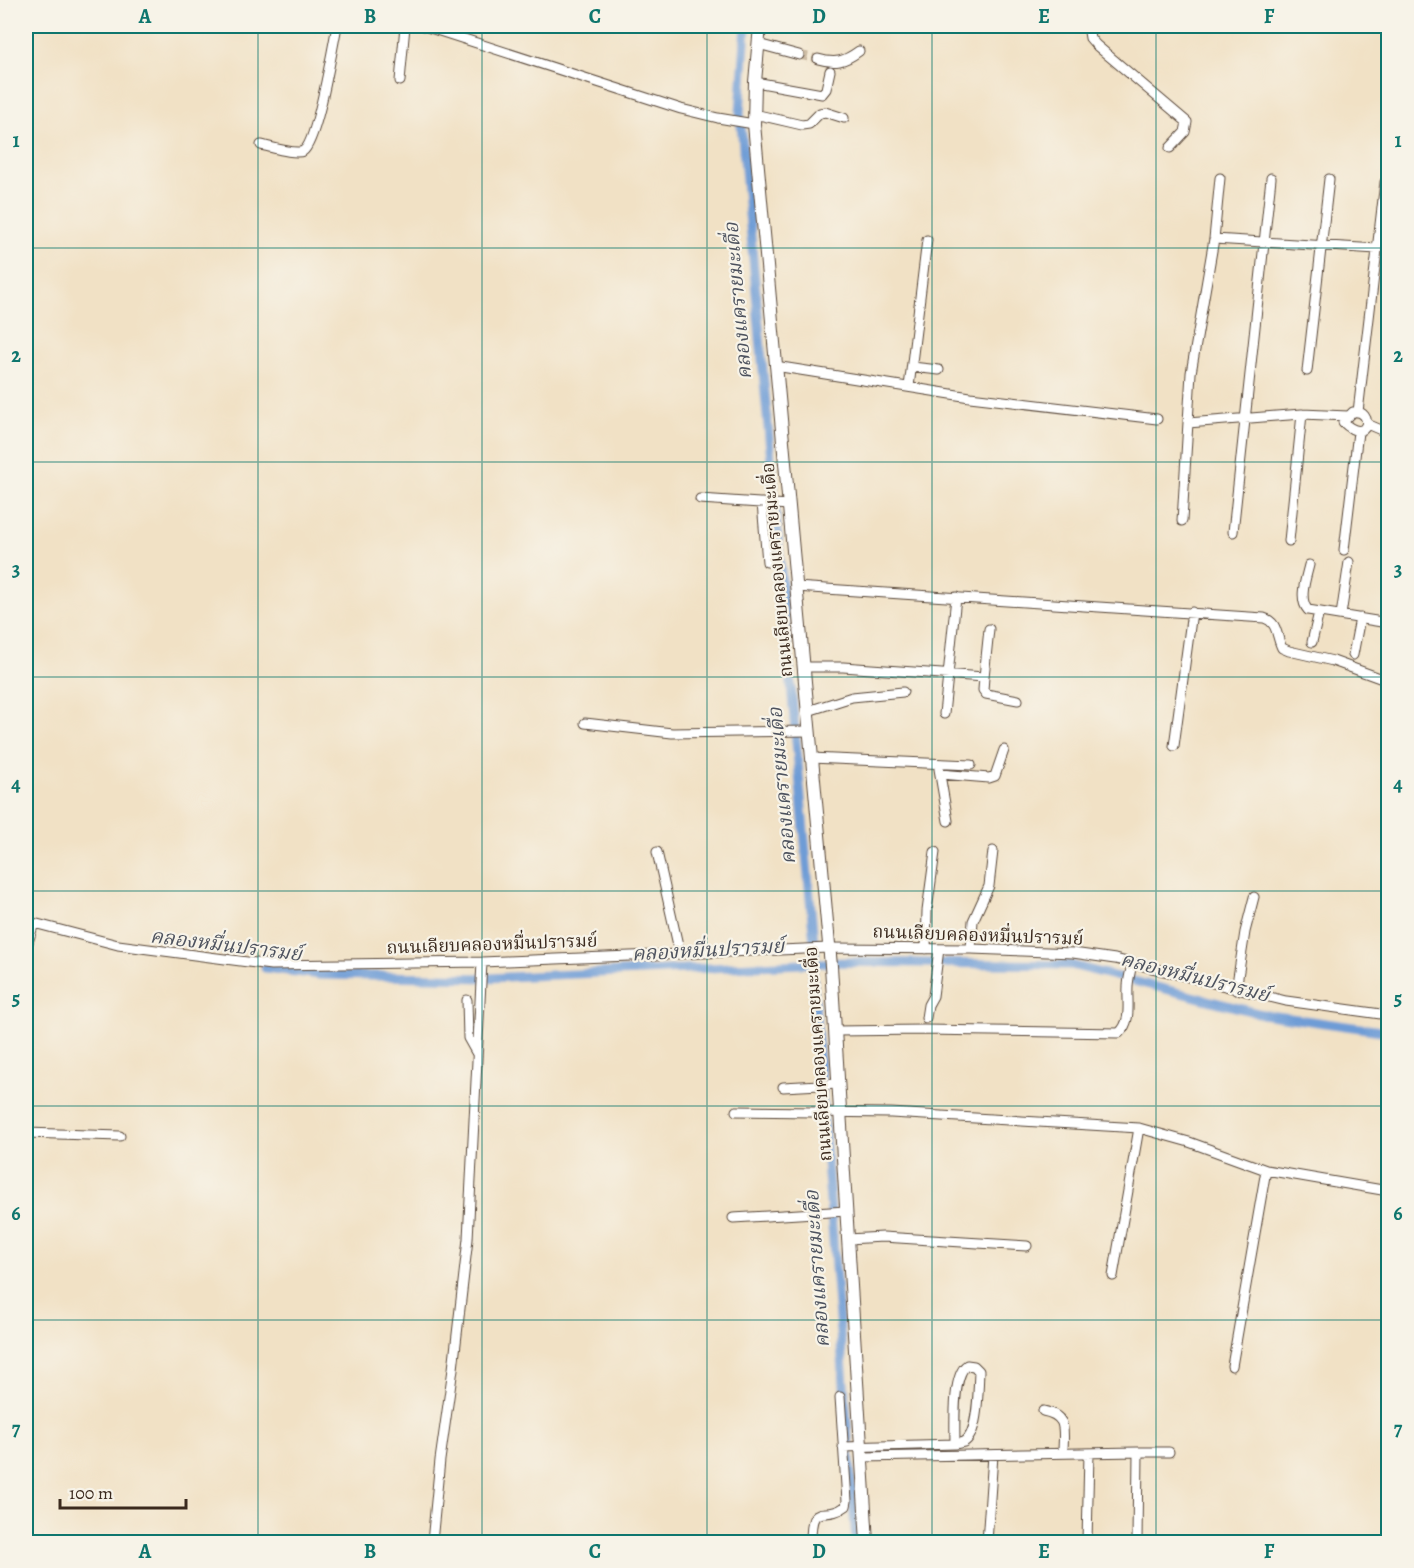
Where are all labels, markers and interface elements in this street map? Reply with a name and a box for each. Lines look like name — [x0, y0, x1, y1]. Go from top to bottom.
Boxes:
text: A — [138, 3, 152, 30]
text: B — [364, 3, 376, 30]
text: C — [589, 3, 601, 30]
text: D — [812, 3, 826, 30]
text: E — [1038, 3, 1050, 30]
text: F — [1264, 3, 1275, 30]
text: 1 — [12, 127, 20, 154]
text: 1 — [1394, 127, 1402, 154]
water label: คลองแครายมะเดื่อ — [716, 220, 758, 381]
text: 2 — [11, 342, 21, 369]
text: 2 — [1393, 342, 1403, 369]
street label: ถนนเลียบคลองแครายมะเดื่อ — [754, 462, 798, 679]
text: 3 — [12, 556, 20, 583]
text: 3 — [1394, 556, 1402, 583]
water label: คลองแครายมะเดื่อ — [760, 705, 802, 866]
text: 4 — [11, 771, 21, 798]
text: 4 — [1393, 771, 1403, 798]
street label: ถนนเลียบคลองหมื่นปรารมย์ — [872, 917, 1084, 951]
water label: คลองหมื่นปรารมย์ — [149, 920, 308, 968]
street label: ถนนเลียบคลองหมื่นปรารมย์ — [386, 926, 598, 960]
water label: คลองหมื่นปรารมย์ — [631, 930, 789, 967]
water label: คลองหมื่นปรารมย์ — [1118, 944, 1277, 1010]
street label: ถนนเลียบคลองแครายมะเดื่อ — [797, 946, 837, 1162]
text: 5 — [12, 985, 20, 1012]
text: 5 — [1394, 985, 1402, 1012]
water label: คลองแครายมะเดื่อ — [796, 1188, 836, 1349]
text: 6 — [11, 1200, 21, 1227]
text: 6 — [1393, 1200, 1403, 1227]
text: 7 — [12, 1415, 21, 1442]
text: 7 — [1394, 1415, 1403, 1442]
scale bar — [60, 1472, 186, 1510]
text: 100 m — [69, 1481, 113, 1505]
text: A — [138, 1538, 152, 1565]
text: B — [364, 1538, 376, 1565]
text: C — [589, 1538, 601, 1565]
text: D — [812, 1538, 826, 1565]
text: E — [1038, 1538, 1050, 1565]
text: F — [1264, 1538, 1275, 1565]

